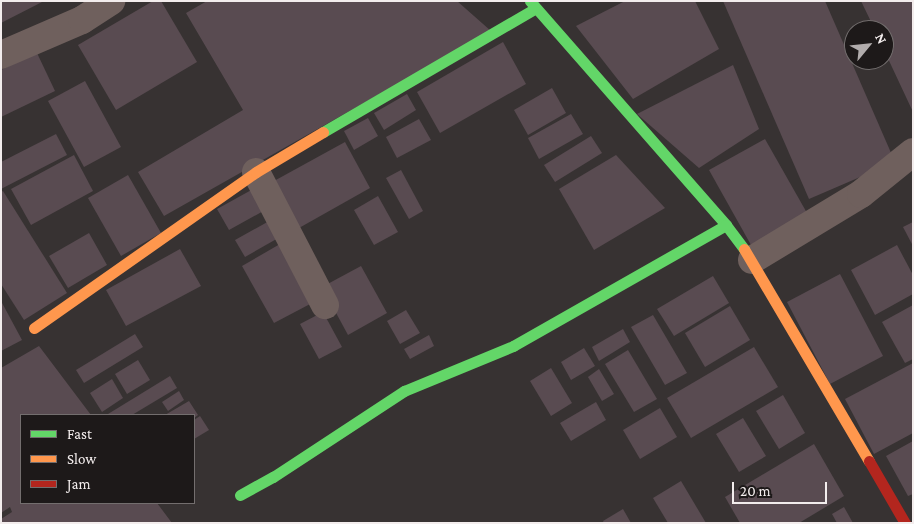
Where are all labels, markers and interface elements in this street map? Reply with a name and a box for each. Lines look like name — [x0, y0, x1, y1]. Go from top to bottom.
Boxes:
north arrow — [844, 20, 894, 70]
text: N — [872, 30, 891, 46]
legend — [20, 414, 195, 504]
text: Fast — [67, 426, 92, 442]
text: Slow — [67, 451, 96, 467]
scale bar — [734, 472, 829, 504]
text: Jam — [67, 476, 90, 492]
text: 20 m — [740, 483, 771, 499]

